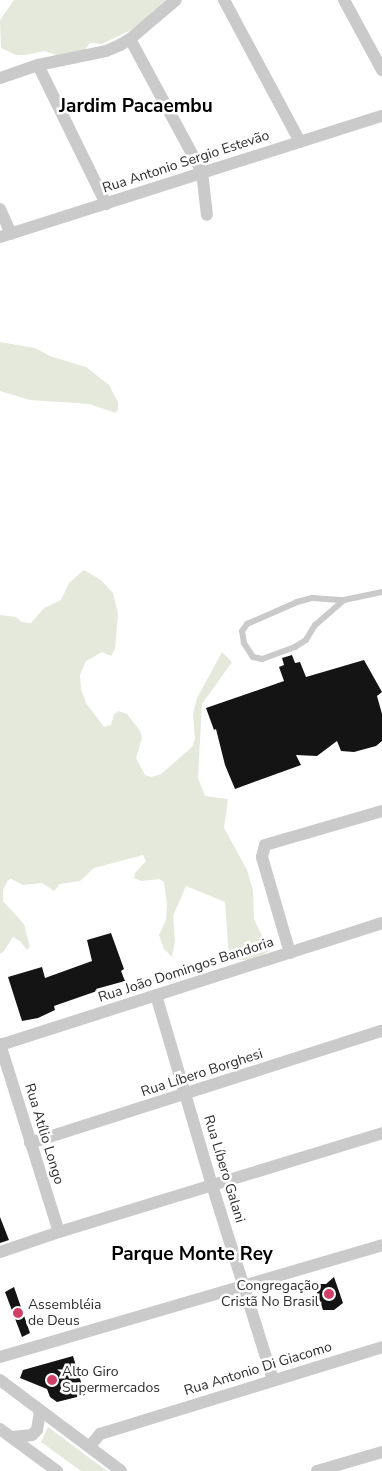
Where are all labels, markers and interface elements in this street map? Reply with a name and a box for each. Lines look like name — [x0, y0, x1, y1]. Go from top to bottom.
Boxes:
district label: Jardim Pacaembu — [59, 96, 213, 118]
street label: Rua Antonio Sergio Estevão — [100, 127, 272, 197]
street label: Rua João Domingos Bandoria — [96, 934, 276, 1006]
street label: Rua Líbero Borghesi — [139, 1045, 265, 1101]
street label: Rua Atílio Longo — [21, 1082, 67, 1186]
street label: Rua Líbero Galani — [200, 1113, 248, 1225]
district label: Parque Monte Rey — [111, 1244, 273, 1266]
place label: Congregação Cristã No Brasil — [221, 1278, 319, 1310]
marker: Congregação Cristã No Brasil — [323, 1288, 335, 1300]
place label: Assembléia de Deus — [28, 1297, 101, 1330]
marker: Assembléia de Deus — [12, 1307, 24, 1319]
street label: Rua Antonio Di Giacomo — [182, 1339, 334, 1399]
place label: Alto Giro Supermercados — [62, 1364, 160, 1396]
marker: Alto Giro Supermercados — [46, 1374, 58, 1386]

